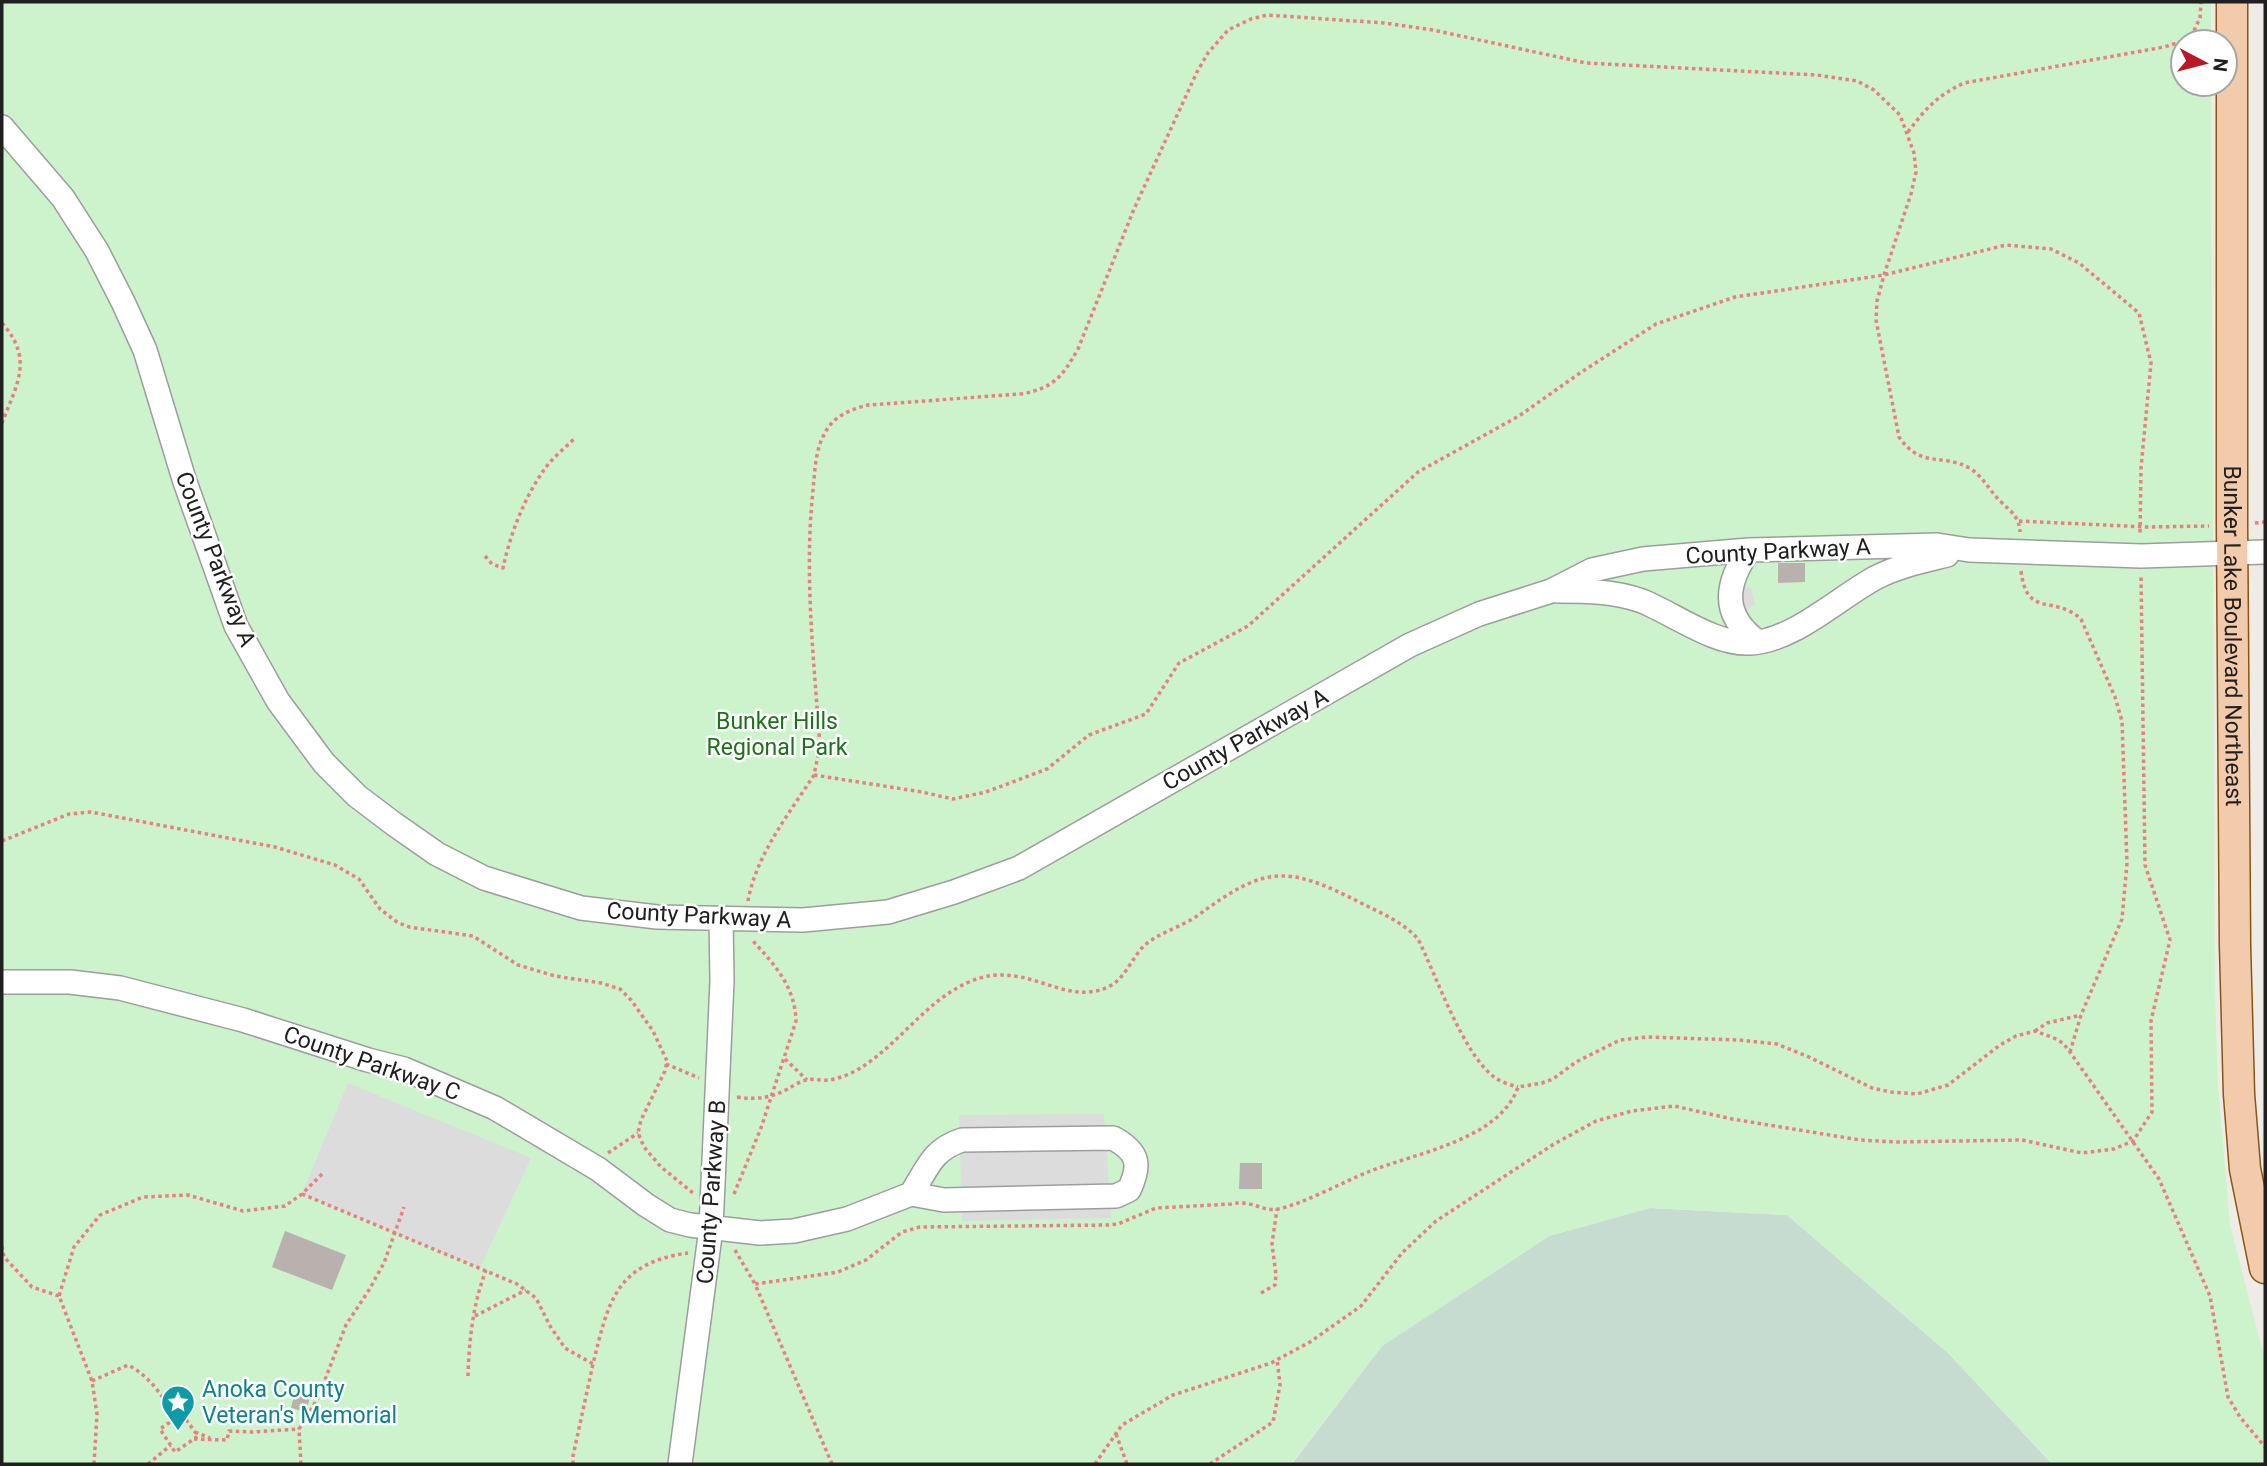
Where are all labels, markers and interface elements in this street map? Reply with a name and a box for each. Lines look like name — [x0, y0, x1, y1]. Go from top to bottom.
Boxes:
north arrow — [2169, 28, 2239, 98]
text: N — [2208, 57, 2233, 73]
street label: Bunker Lake Boulevard Northeast — [2218, 466, 2247, 807]
street label: County Parkway A — [170, 468, 261, 650]
street label: County Parkway A — [1685, 533, 1871, 570]
street label: County Parkway A — [1158, 683, 1333, 796]
park label: Bunker Hills Regional Park — [707, 708, 848, 761]
street label: County Parkway A — [606, 897, 792, 934]
street label: County Parkway C — [280, 1021, 464, 1106]
street label: County Parkway B — [692, 1099, 731, 1285]
place label: Anoka County Veteran's Memorial — [202, 1376, 397, 1429]
place icon: Anoka County Veteran's Memorial — [159, 1383, 197, 1432]

